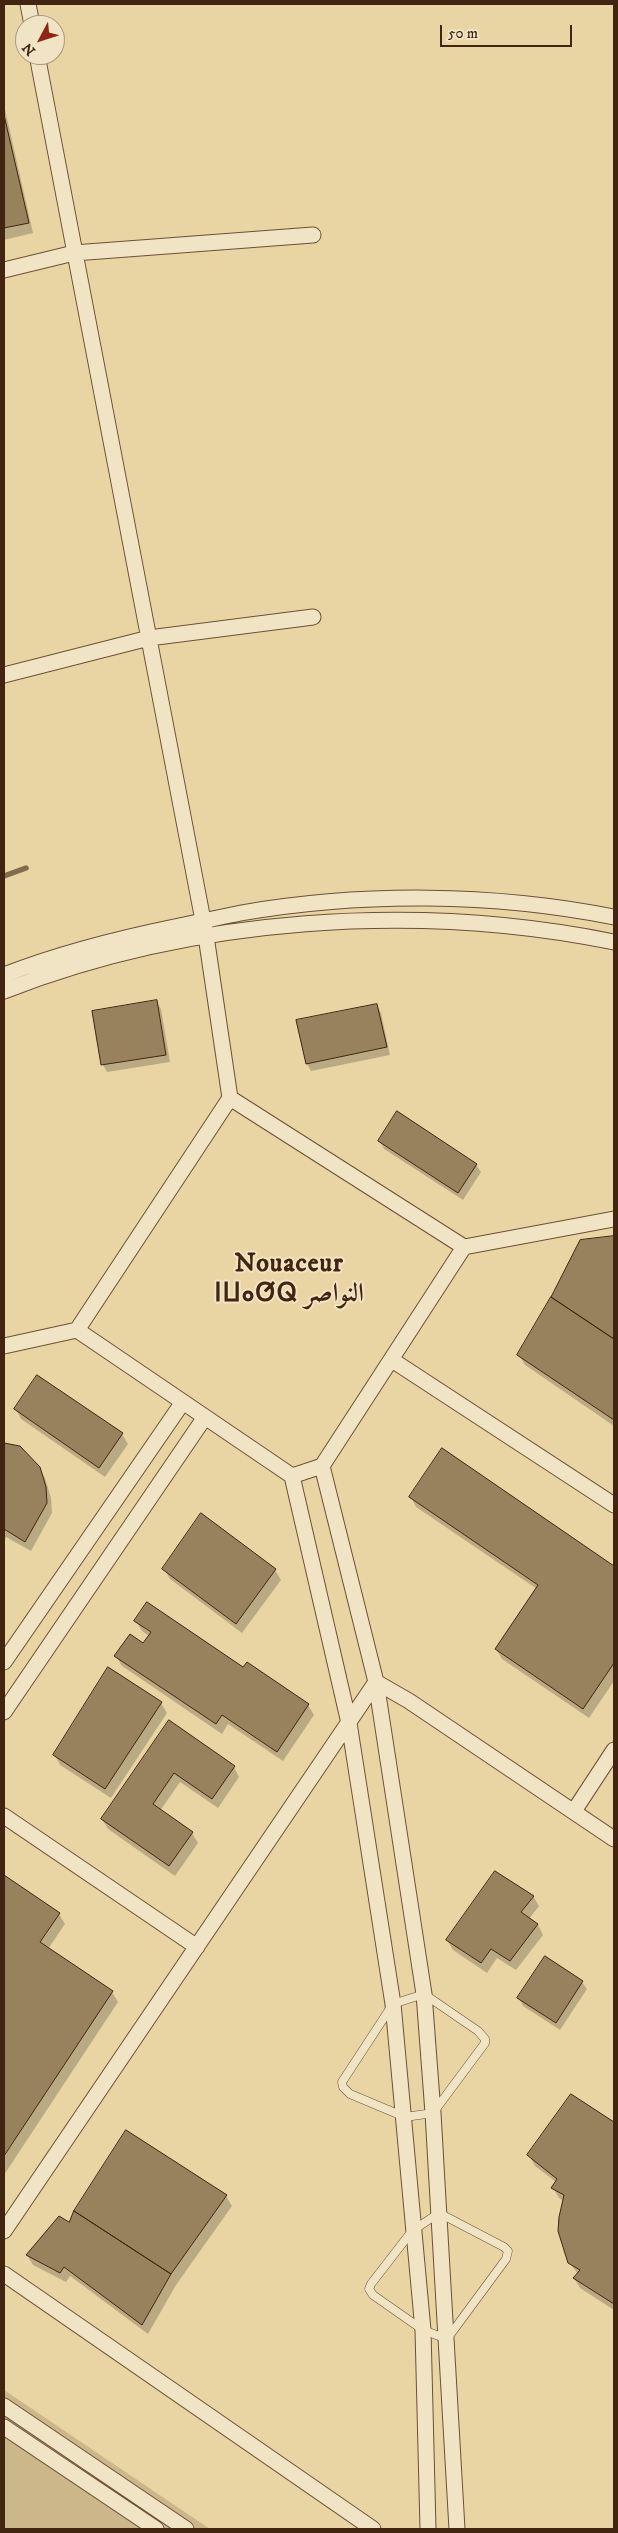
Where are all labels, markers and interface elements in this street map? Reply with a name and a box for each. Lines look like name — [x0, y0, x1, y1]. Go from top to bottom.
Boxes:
north arrow — [15, 15, 65, 65]
scale bar — [443, 15, 576, 47]
text: 50 m — [448, 24, 478, 43]
text: N — [19, 39, 40, 59]
district label: Nouaceur ⵏⵡⴰⵚⵕ النواصر — [217, 1250, 361, 1312]

